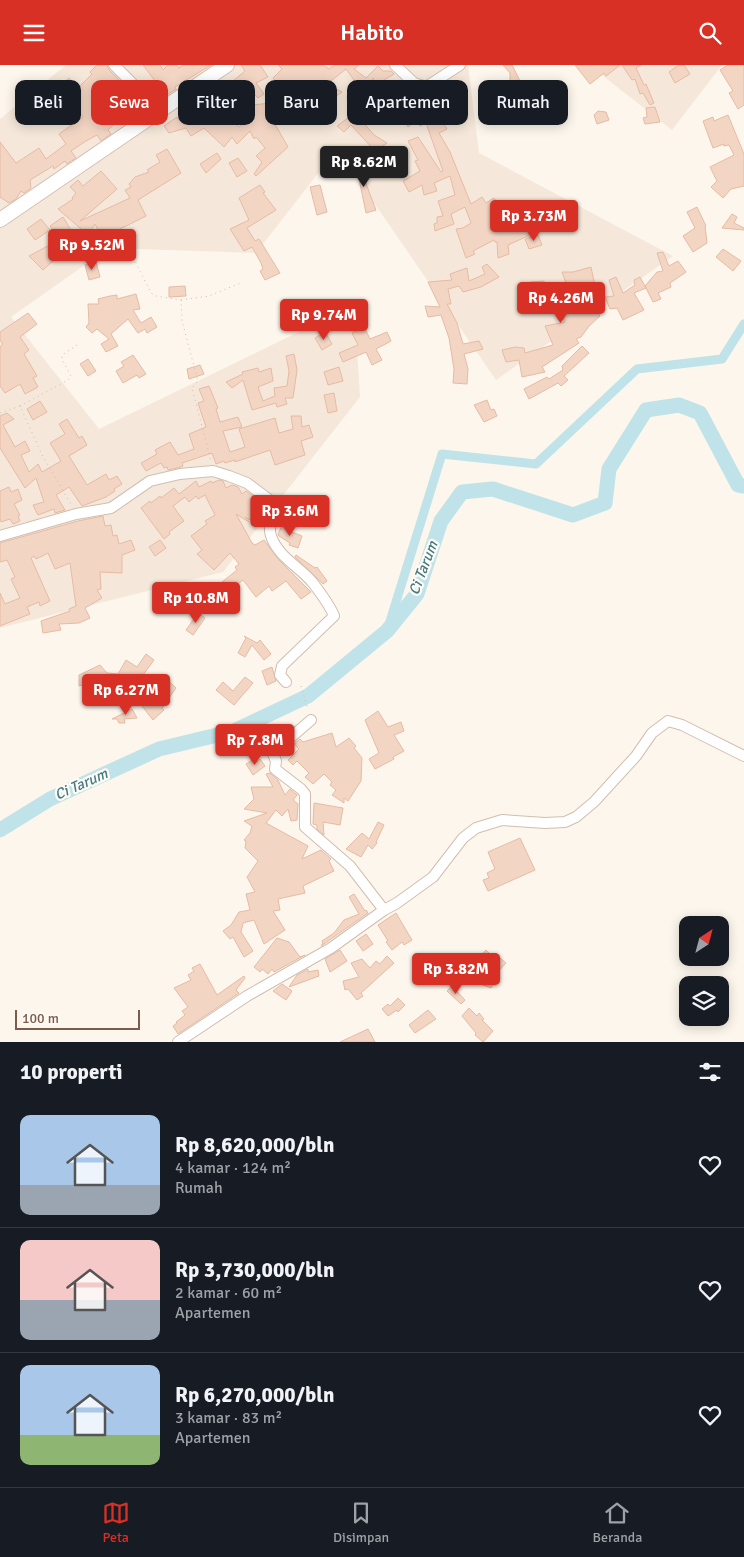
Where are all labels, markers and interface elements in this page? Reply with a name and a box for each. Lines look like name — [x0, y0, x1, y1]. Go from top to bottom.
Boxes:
icon: menu — [20, 19, 48, 47]
text: Habito — [340, 19, 404, 46]
icon: search — [696, 19, 724, 47]
chip: Beli — [15, 80, 81, 125]
chip: Sewa — [91, 80, 168, 125]
chip: Filter — [178, 80, 255, 125]
chip: Baru — [265, 80, 337, 125]
chip: Apartemen — [347, 80, 468, 125]
chip: Rumah — [478, 80, 568, 125]
pin: Rp 8.62M — [312, 145, 416, 188]
text: Rp 8.62M — [331, 152, 397, 172]
pin: Rp 3.73M — [482, 199, 586, 242]
text: Rp 3.73M — [501, 206, 567, 226]
pin: Rp 9.52M — [40, 229, 144, 271]
text: Rp 9.52M — [59, 235, 125, 255]
pin: Rp 4.26M — [509, 281, 613, 324]
text: Rp 4.26M — [528, 288, 594, 308]
pin: Rp 9.74M — [272, 299, 376, 341]
text: Rp 9.74M — [291, 305, 357, 325]
pin: Rp 3.6M — [244, 495, 336, 537]
text: Rp 3.6M — [261, 501, 319, 521]
water label: Ci Tarum — [405, 538, 442, 597]
pin: Rp 10.8M — [144, 581, 248, 624]
text: Rp 10.8M — [163, 588, 229, 608]
pin: Rp 6.27M — [74, 673, 178, 716]
text: Rp 6.27M — [93, 680, 159, 700]
pin: Rp 7.8M — [209, 723, 301, 766]
text: Rp 7.8M — [226, 730, 284, 750]
water label: Ci Tarum — [52, 764, 111, 804]
north arrow — [679, 916, 729, 966]
map controls — [679, 916, 729, 1026]
pin: Rp 3.82M — [404, 953, 508, 995]
text: Rp 3.82M — [423, 959, 489, 979]
button: layers — [679, 976, 729, 1026]
scale bar — [15, 1007, 140, 1030]
text: 100 m — [22, 1010, 59, 1027]
icon: filters — [696, 1058, 724, 1086]
text: 10 properti — [20, 1059, 123, 1085]
text: Rp 8,620,000/bln — [175, 1132, 334, 1158]
icon: home — [60, 1135, 120, 1195]
icon: heart — [696, 1151, 724, 1179]
text: 4 kamar · 124 m² — [175, 1158, 291, 1178]
text: Rumah — [175, 1178, 223, 1198]
text: Rp 3,730,000/bln — [175, 1257, 334, 1283]
icon: home — [60, 1260, 120, 1320]
icon: heart — [696, 1276, 724, 1304]
text: 2 kamar · 60 m² — [175, 1283, 282, 1303]
text: Apartemen — [175, 1303, 251, 1323]
text: Rp 6,270,000/bln — [175, 1382, 334, 1408]
icon: home — [60, 1385, 120, 1445]
icon: heart — [696, 1401, 724, 1429]
text: 3 kamar · 83 m² — [175, 1408, 282, 1428]
text: Apartemen — [175, 1428, 251, 1448]
tab: Peta — [102, 1499, 130, 1546]
tab: Disimpan — [333, 1499, 389, 1546]
tab: Beranda — [593, 1499, 642, 1546]

